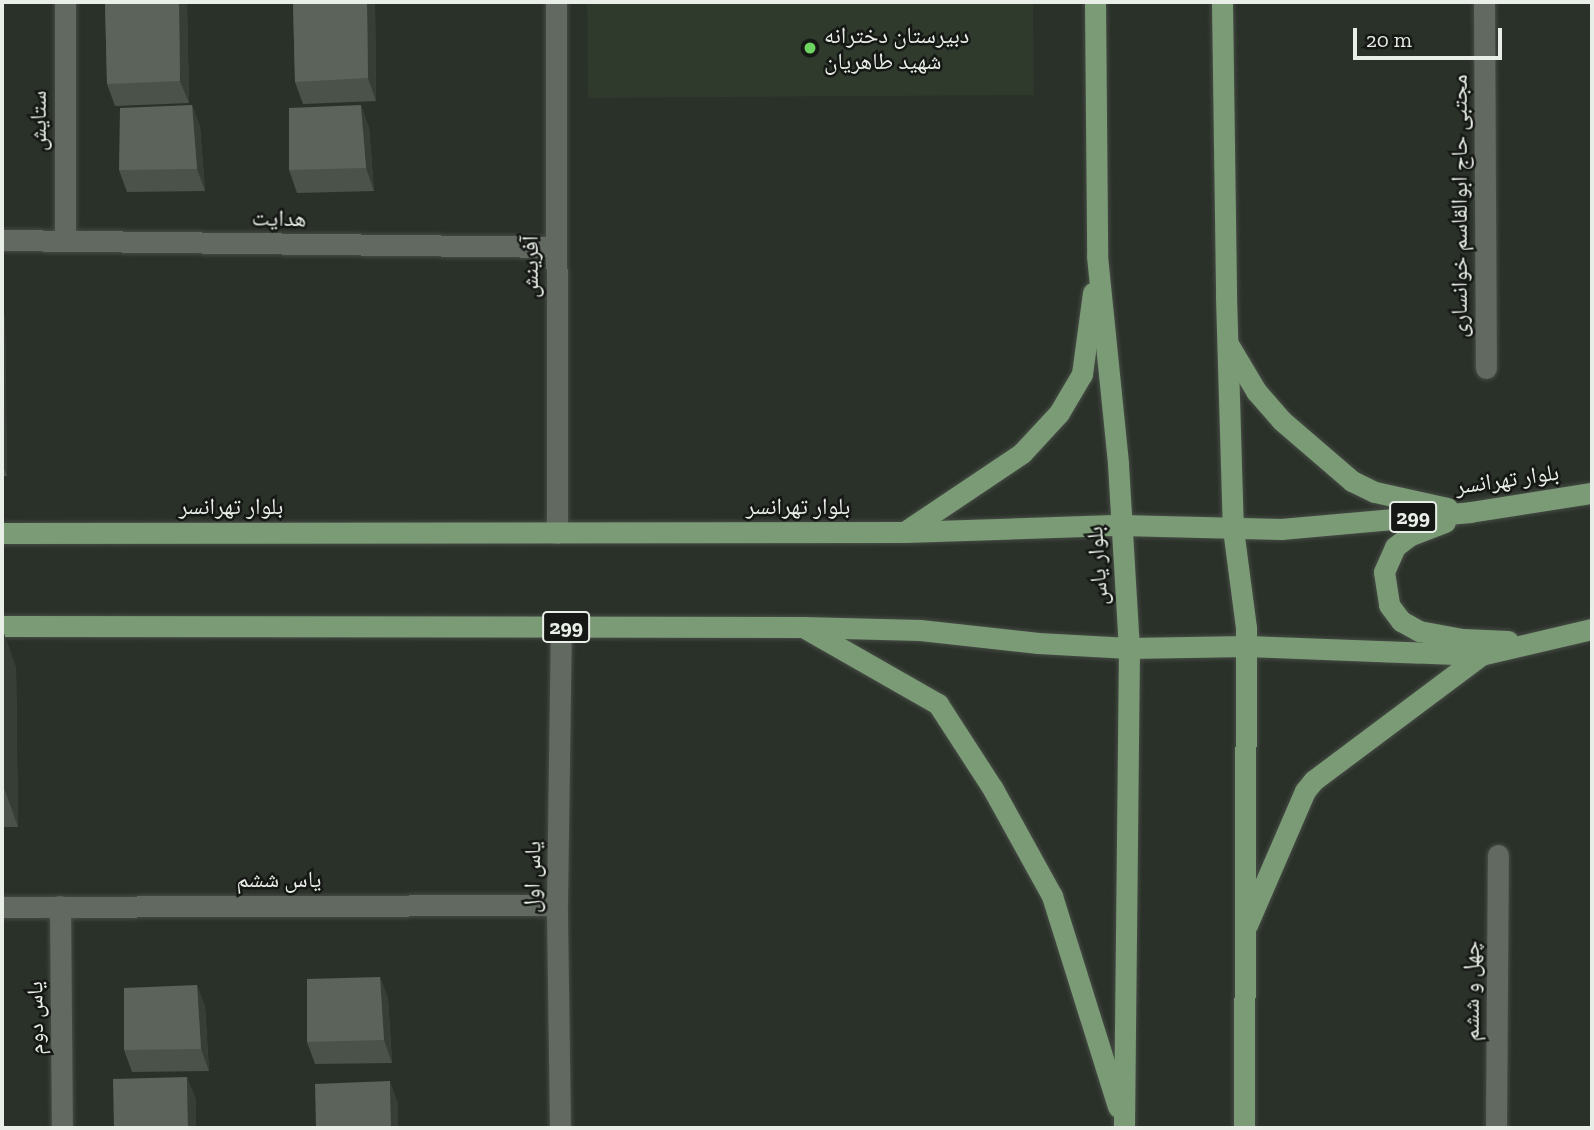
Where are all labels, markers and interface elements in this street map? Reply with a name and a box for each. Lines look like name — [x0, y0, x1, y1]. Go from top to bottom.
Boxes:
scale bar — [1356, 14, 1505, 58]
place label: دبیرستان دخترانه شهید طاهریان — [824, 21, 969, 75]
text: 20 m — [1366, 27, 1412, 52]
marker: دبیرستان دخترانه شهید طاهریان — [802, 40, 818, 56]
street label: مجتبی حاج ابوالقاسم خوانساری — [1445, 74, 1473, 338]
street label: ستایش — [24, 91, 52, 151]
street label: هدایت — [251, 204, 307, 232]
street label: آفرینش — [516, 236, 544, 298]
street label: بلوار تهرانسر — [1453, 458, 1561, 500]
street label: بلوار تهرانسر — [179, 492, 283, 520]
street label: بلوار تهرانسر — [746, 492, 850, 520]
road number: 299 — [1388, 500, 1438, 534]
street label: بلوار یاس — [1080, 525, 1114, 607]
road number: 299 — [542, 610, 590, 644]
street label: یاس اول — [518, 841, 546, 913]
street label: یاس ششم — [237, 865, 321, 893]
street label: چهل و ششم — [1457, 941, 1485, 1041]
street label: یاس دوم — [21, 981, 49, 1055]

